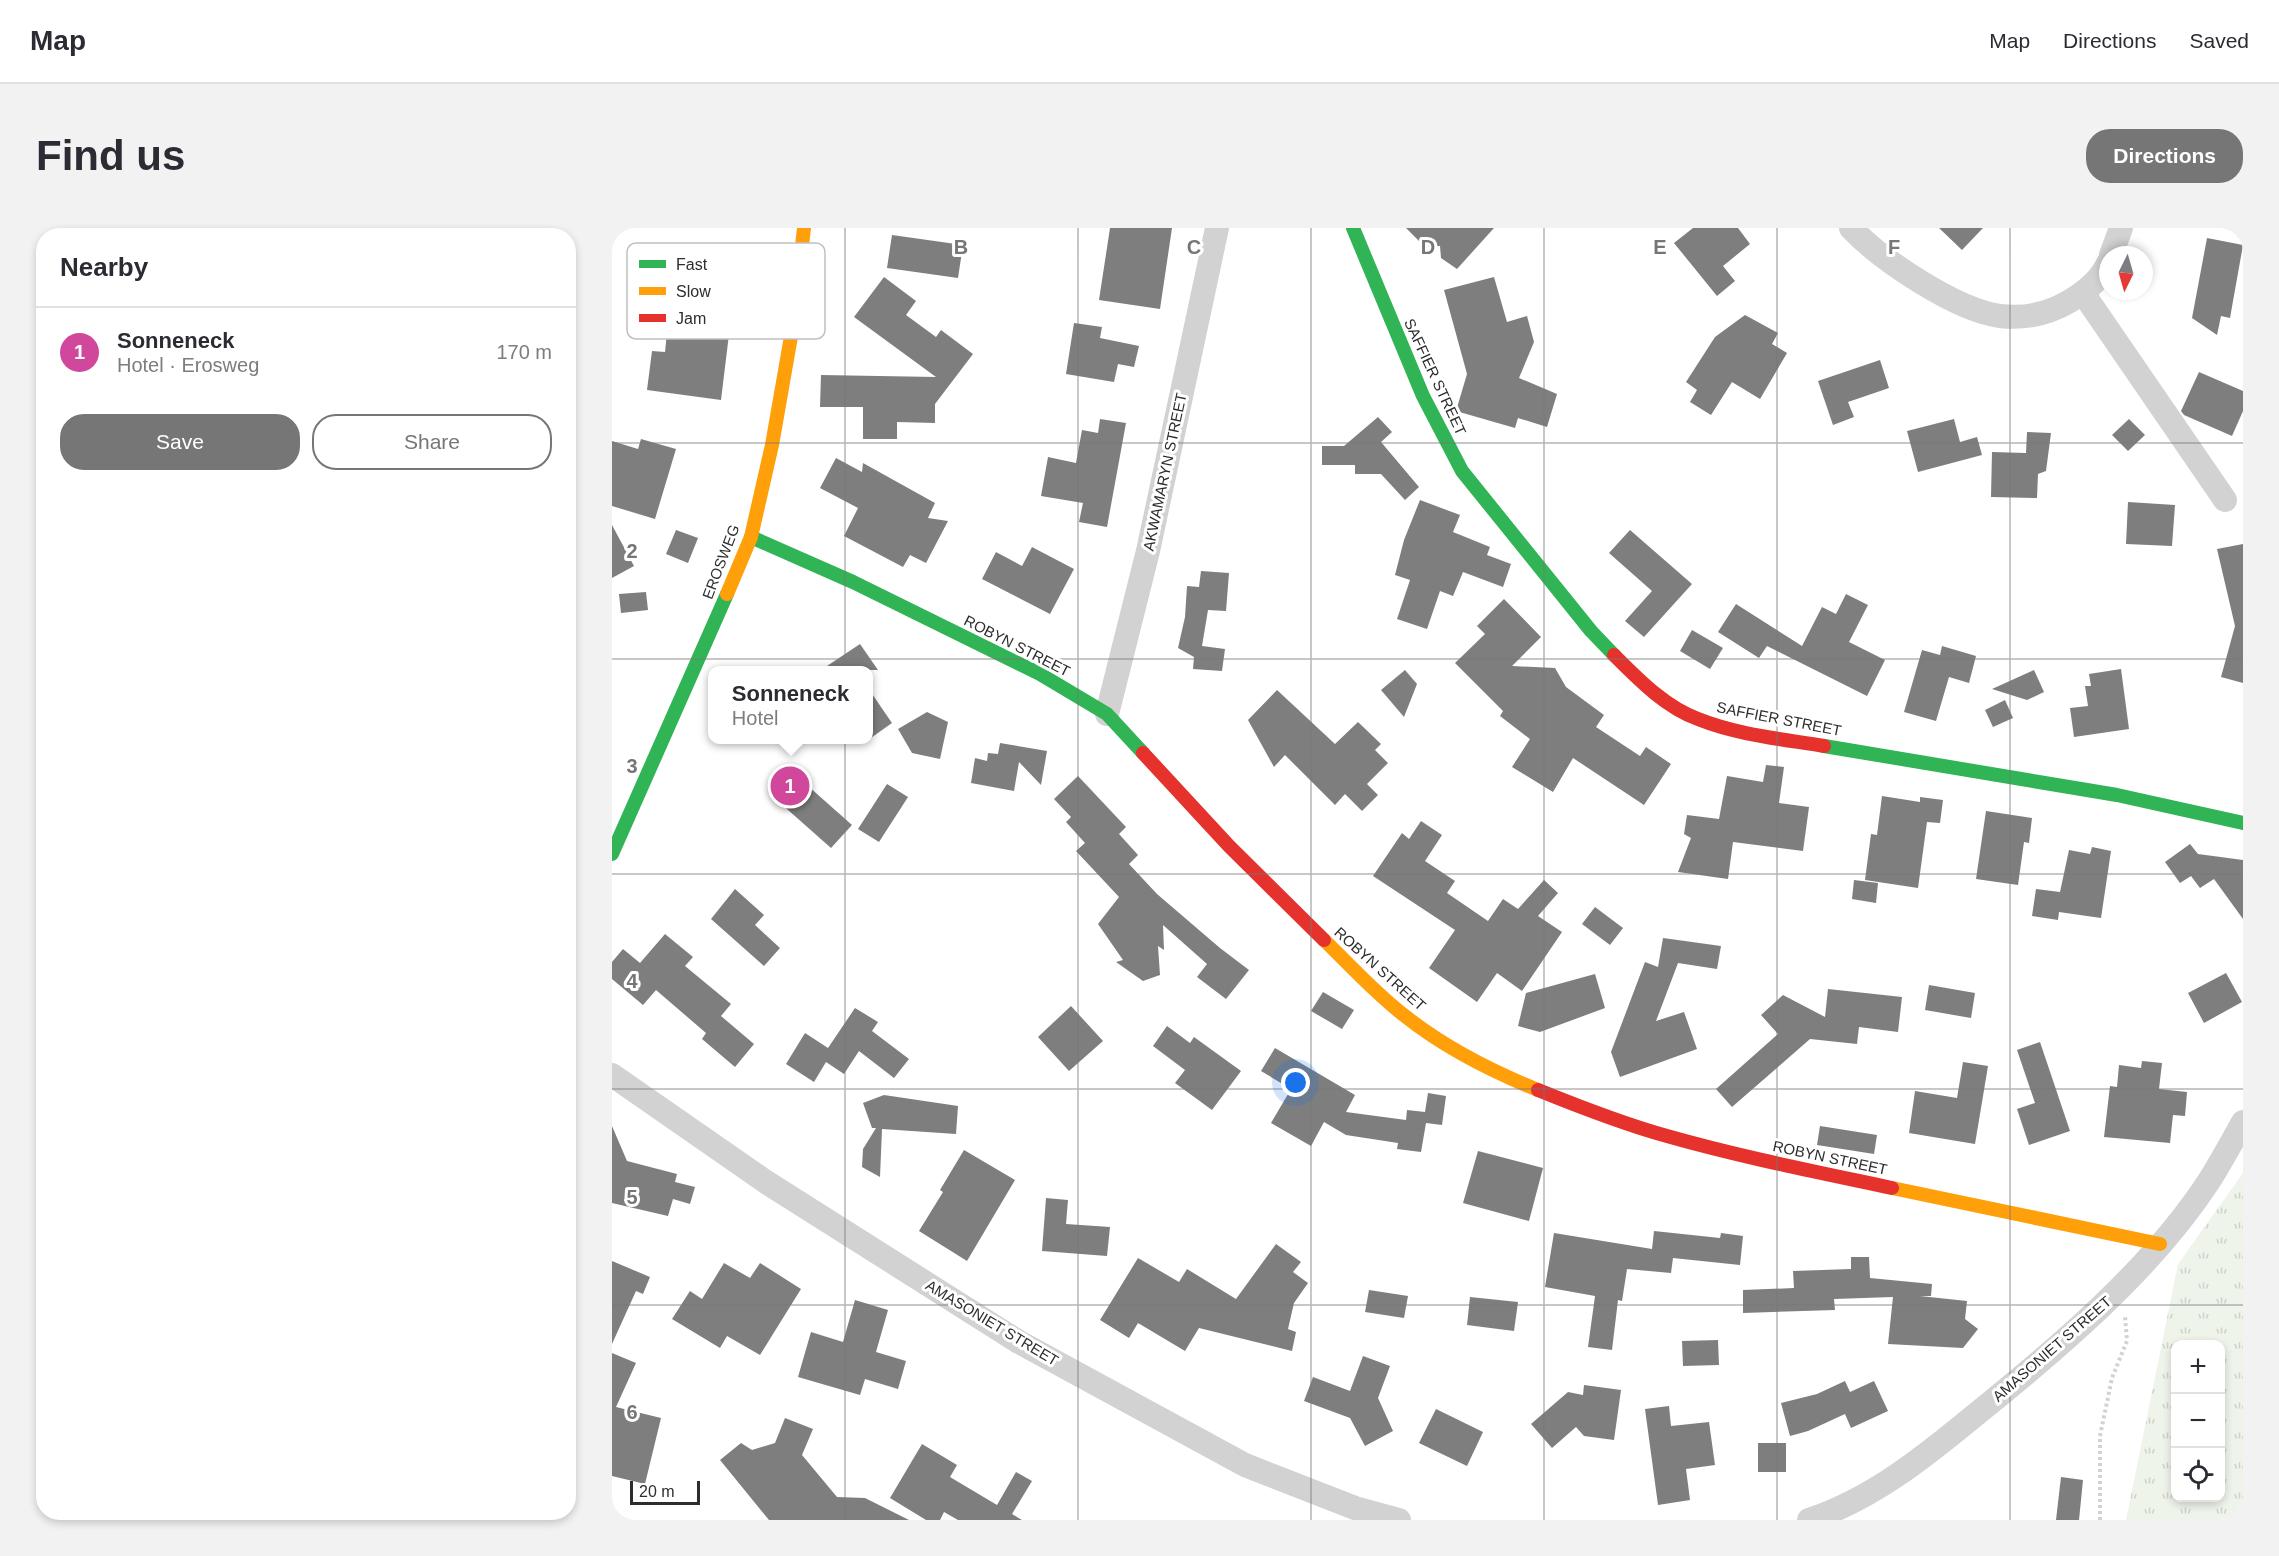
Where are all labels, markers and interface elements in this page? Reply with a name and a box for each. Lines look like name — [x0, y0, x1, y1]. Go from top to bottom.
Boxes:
text: Map — [30, 25, 86, 56]
text: Map — [1989, 29, 2030, 52]
text: Directions — [2063, 29, 2156, 52]
text: Saved — [2189, 29, 2249, 52]
button: Directions — [2086, 129, 2243, 183]
text: Find us — [36, 132, 185, 179]
text: B — [954, 236, 968, 258]
text: C — [1187, 236, 1201, 258]
text: D — [1421, 236, 1435, 258]
text: E — [1653, 236, 1667, 258]
text: F — [1888, 236, 1900, 258]
legend — [627, 243, 825, 339]
north arrow — [2099, 246, 2153, 300]
text: Nearby — [60, 252, 148, 282]
text: Fast — [676, 256, 708, 273]
text: Slow — [676, 283, 711, 300]
text: Jam — [676, 310, 706, 327]
street label: SAFFIER STREET — [1401, 316, 1470, 438]
text: Sonneneck — [117, 328, 234, 353]
text: 1 — [74, 341, 85, 363]
text: 170 m — [496, 341, 552, 363]
text: Hotel · Erosweg — [117, 354, 259, 376]
street label: AKWAMARYN STREET — [1139, 391, 1190, 552]
button: Save — [60, 414, 300, 470]
button: Share — [312, 414, 552, 470]
street label: EROSWEG — [699, 522, 743, 601]
text: 2 — [626, 540, 638, 562]
street label: ROBYN STREET — [961, 611, 1073, 680]
popup — [708, 666, 873, 744]
text: Sonneneck — [732, 681, 849, 706]
street label: SAFFIER STREET — [1715, 698, 1843, 739]
text: Hotel — [732, 707, 779, 729]
text: 3 — [626, 755, 638, 777]
pin: 1 — [770, 764, 810, 808]
street label: ROBYN STREET — [1331, 923, 1429, 1014]
text: 4 — [626, 970, 638, 992]
your location — [1281, 1068, 1310, 1097]
street label: ROBYN STREET — [1771, 1137, 1889, 1178]
text: 5 — [626, 1186, 638, 1208]
street label: AMASONIET STREET — [923, 1276, 1062, 1369]
street label: AMASONIET STREET — [1989, 1293, 2114, 1405]
map controls — [2171, 1340, 2225, 1502]
button: + — [2171, 1340, 2225, 1394]
button: − — [2171, 1394, 2225, 1448]
text: 6 — [626, 1401, 638, 1423]
button: locate — [2171, 1448, 2225, 1502]
scale bar — [630, 1478, 700, 1506]
text: 20 m — [639, 1483, 675, 1500]

